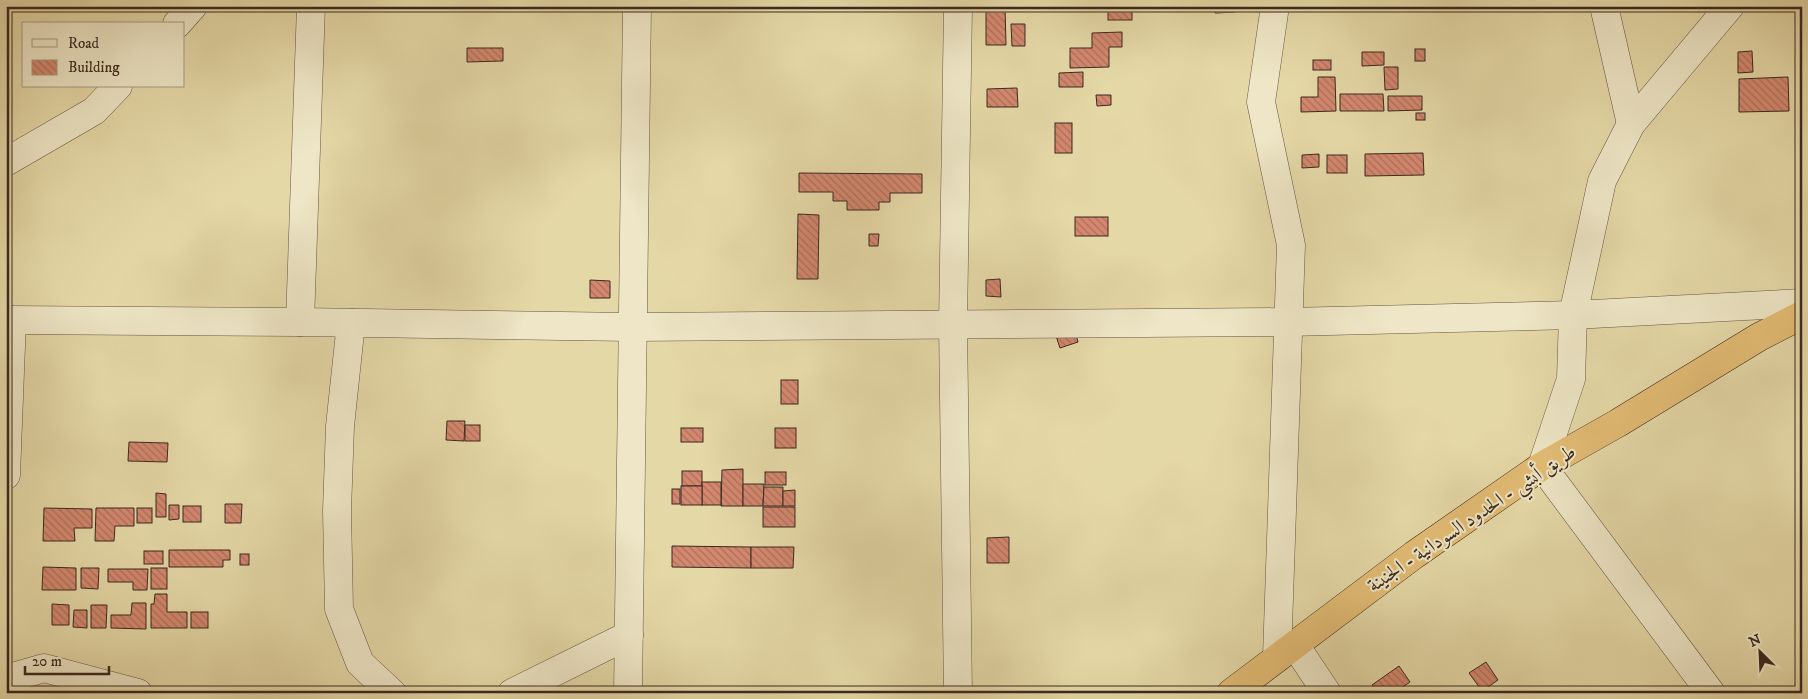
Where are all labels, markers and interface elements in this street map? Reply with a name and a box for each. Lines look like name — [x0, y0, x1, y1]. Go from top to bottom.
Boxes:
legend — [22, 22, 185, 88]
text: Road — [68, 34, 100, 53]
text: Building — [68, 58, 120, 77]
street label: طريق أبشي - الحدود السودانية - الجنينة — [1361, 437, 1584, 602]
north arrow — [1736, 626, 1786, 676]
text: N — [1746, 630, 1764, 652]
scale bar — [25, 644, 109, 676]
text: 20 m — [32, 652, 62, 671]

